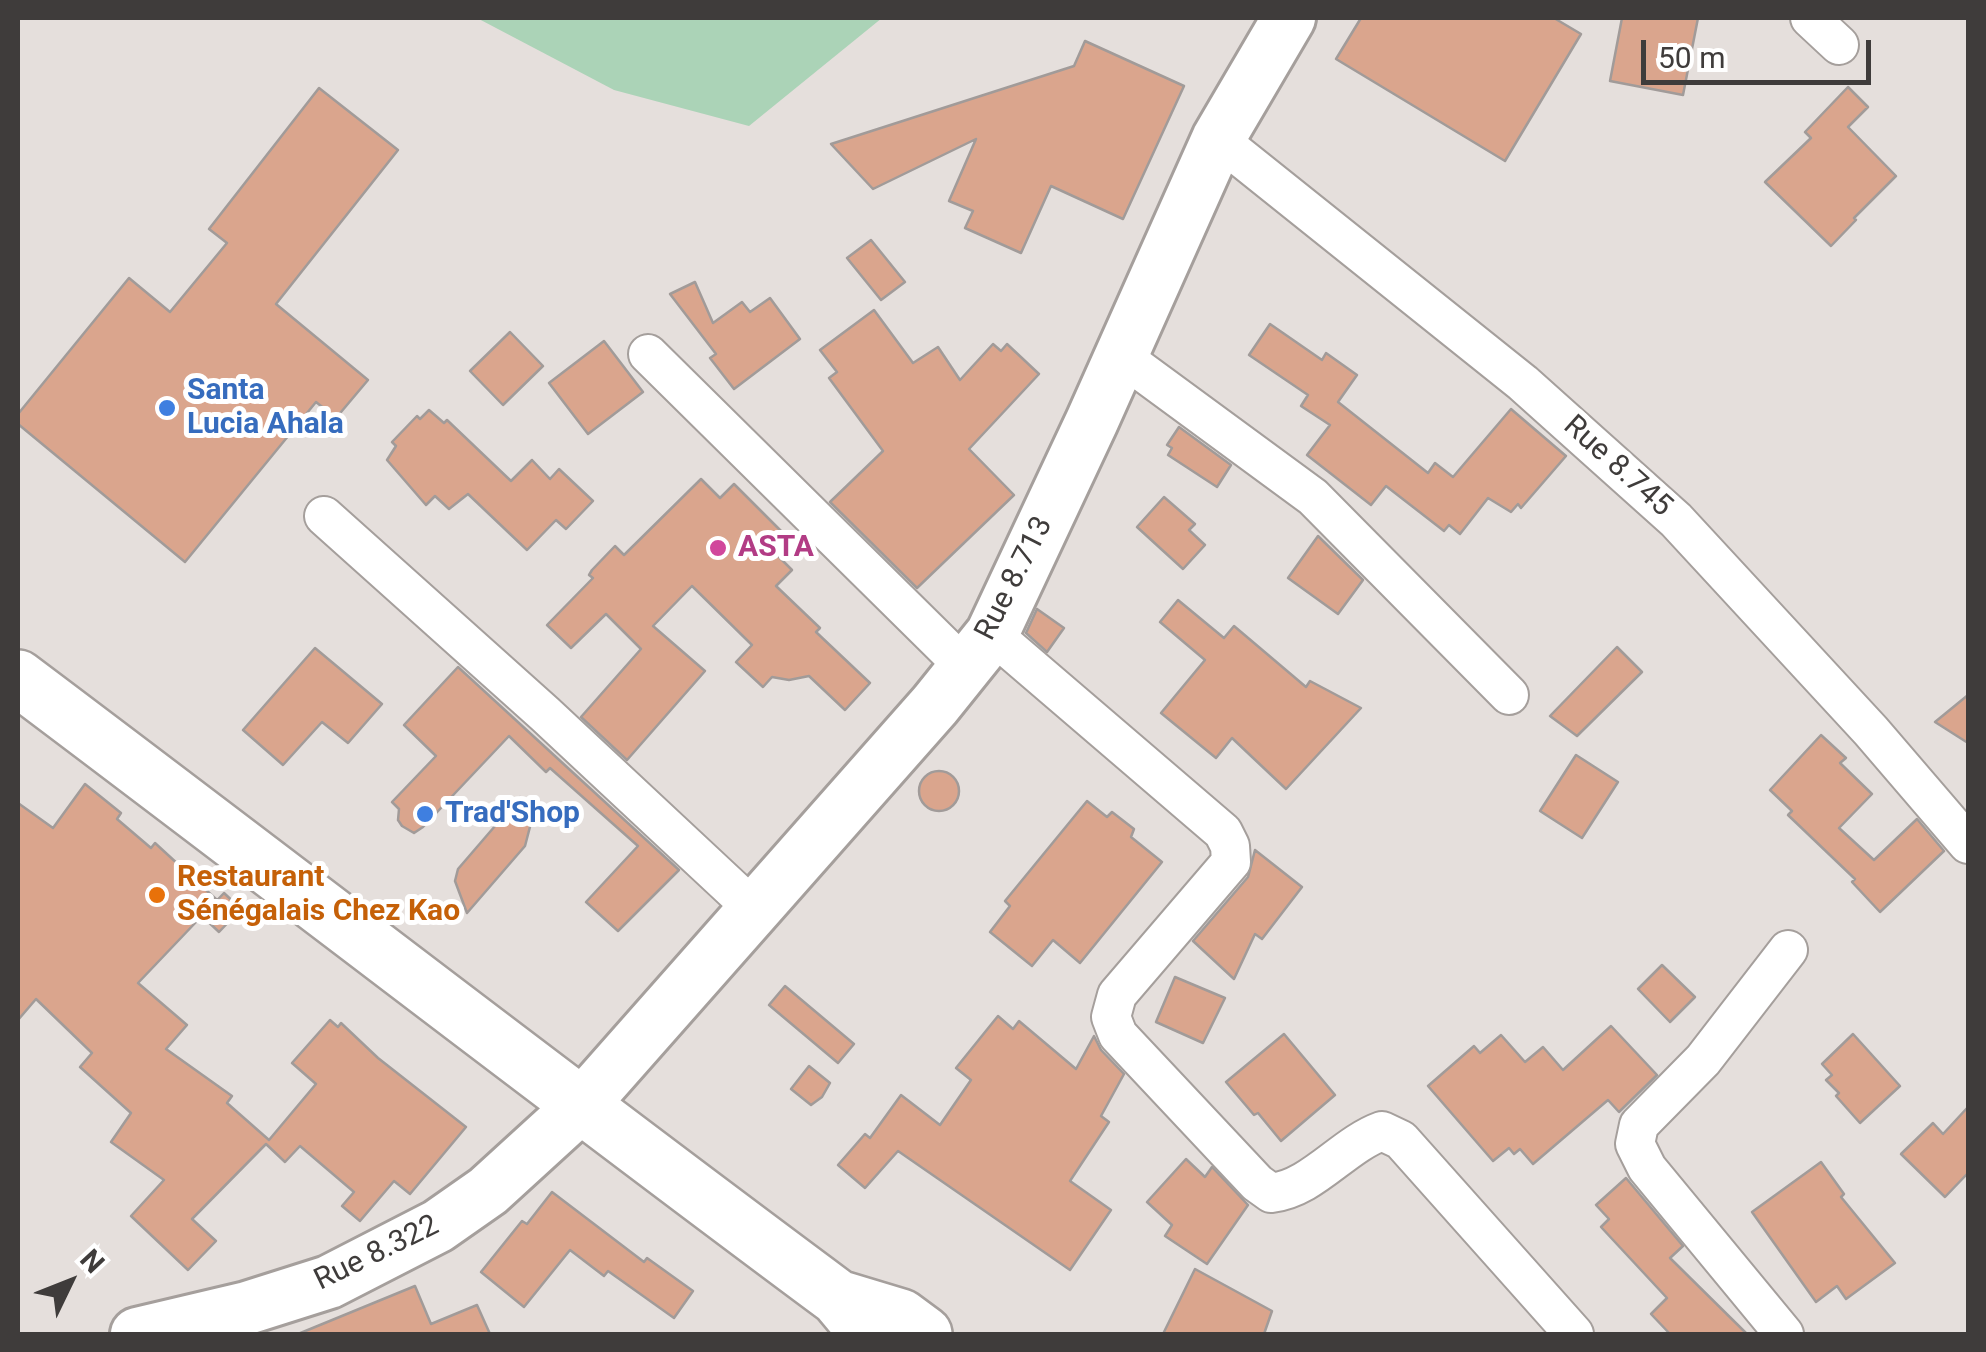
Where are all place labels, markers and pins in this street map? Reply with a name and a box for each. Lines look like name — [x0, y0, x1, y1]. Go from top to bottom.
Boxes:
place label: Santa Lucia Ahala — [187, 373, 344, 444]
marker: Santa Lucia Ahala — [156, 397, 178, 419]
place label: ASTA — [738, 530, 814, 566]
marker: ASTA — [707, 537, 729, 559]
place label: Trad'Shop — [445, 796, 580, 832]
marker: Trad'Shop — [414, 803, 436, 825]
place label: Restaurant Sénégalais Chez Kao — [177, 860, 460, 930]
marker: Restaurant Sénégalais Chez Kao — [146, 884, 168, 906]

